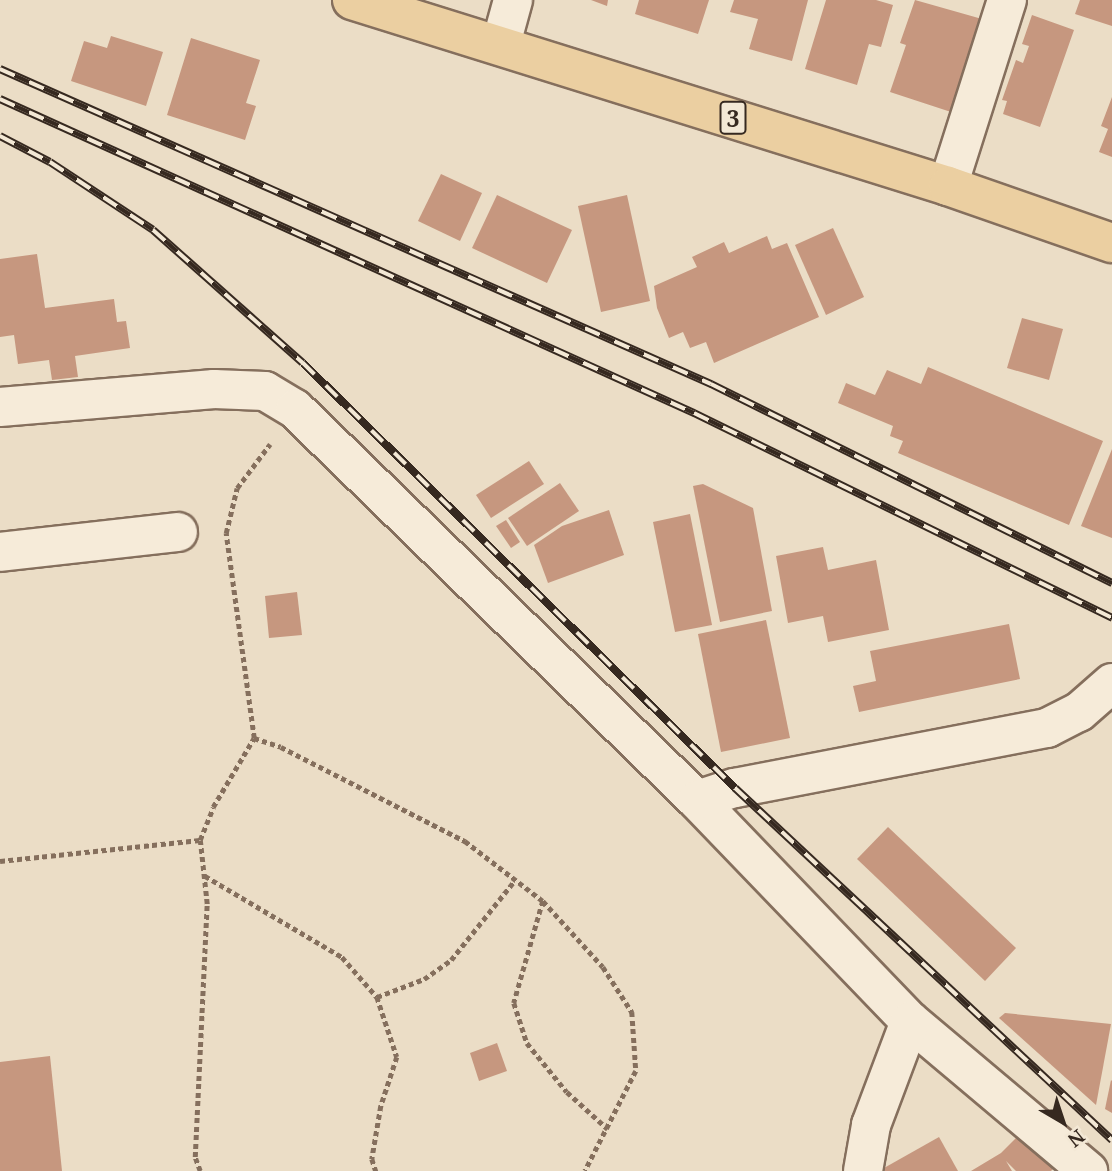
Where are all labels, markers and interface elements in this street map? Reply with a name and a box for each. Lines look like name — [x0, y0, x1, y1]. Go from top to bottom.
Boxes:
road number: 3 — [719, 99, 747, 138]
north arrow — [1028, 1087, 1098, 1157]
text: N — [1062, 1123, 1090, 1153]

